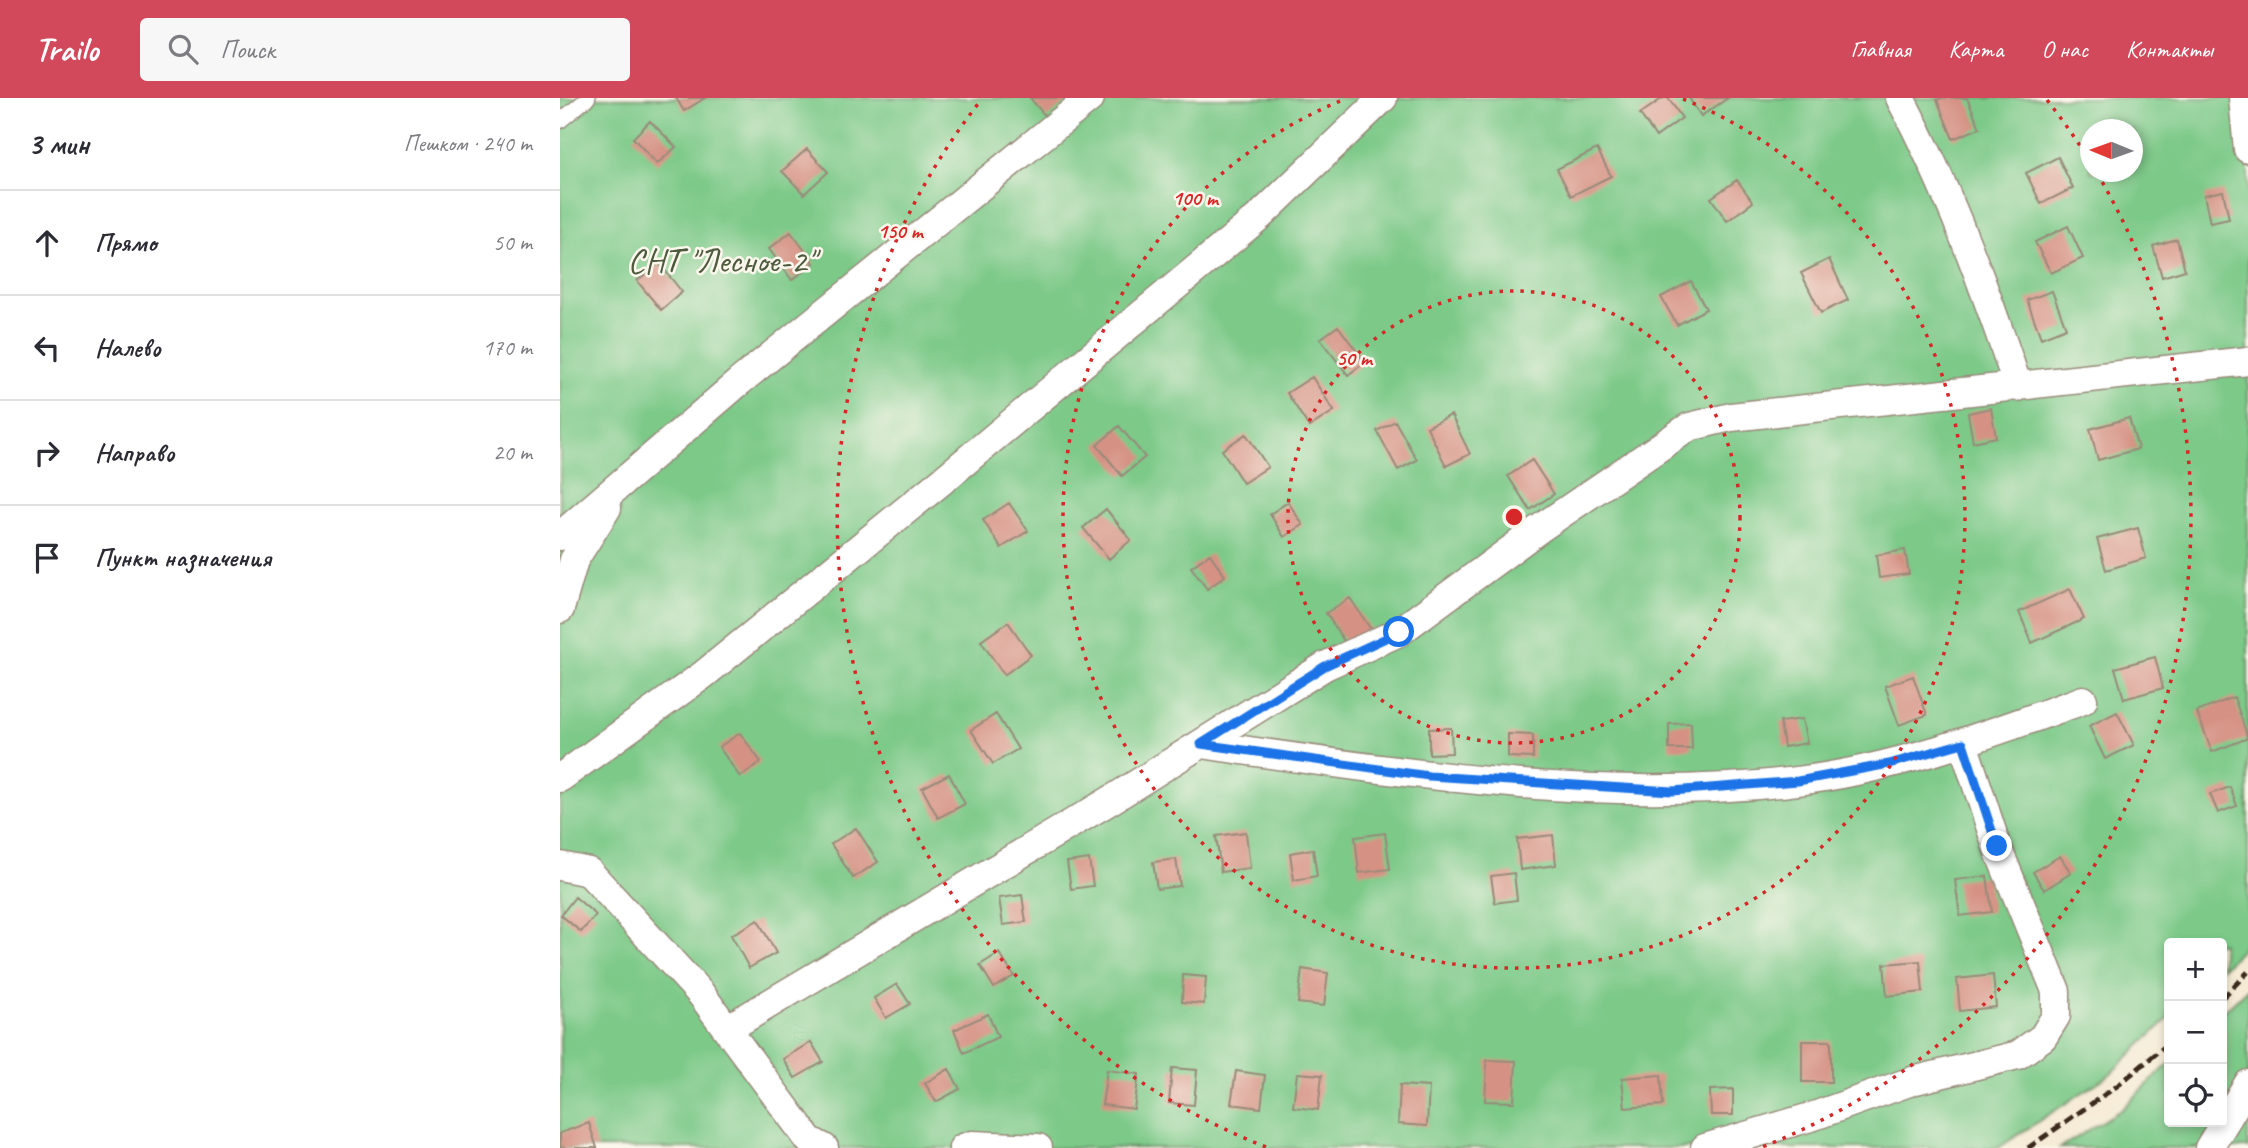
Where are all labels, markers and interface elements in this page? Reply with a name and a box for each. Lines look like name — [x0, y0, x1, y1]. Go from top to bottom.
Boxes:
search box — [140, 18, 630, 81]
text: Trailo — [35, 28, 98, 70]
icon: search — [164, 30, 202, 68]
text: Поиск — [220, 33, 275, 66]
text: Главная — [1850, 34, 1911, 64]
text: Карта — [1949, 34, 2003, 64]
text: О нас — [2041, 34, 2088, 64]
text: Контакты — [2126, 34, 2213, 64]
north arrow — [2080, 119, 2143, 182]
text: 3 мин — [28, 125, 89, 163]
text: Пешком · 240 m — [404, 129, 532, 158]
text: 100 m — [1172, 185, 1220, 211]
text: 150 m — [877, 218, 925, 244]
icon: ahead — [28, 224, 66, 262]
text: Прямо — [95, 226, 157, 259]
text: 50 m — [493, 228, 532, 257]
park label: СНТ "Лесное-2" — [628, 238, 821, 283]
icon: left — [28, 329, 66, 367]
text: Налево — [95, 331, 161, 364]
text: 170 m — [483, 333, 532, 362]
text: 50 m — [1336, 345, 1374, 371]
icon: right — [28, 434, 66, 472]
text: Направо — [95, 436, 174, 469]
text: 20 m — [493, 438, 532, 467]
centre of rings — [1502, 505, 1526, 529]
icon: arrive — [28, 539, 66, 577]
text: Пункт назначения — [95, 541, 271, 574]
route start — [1383, 616, 1414, 647]
route end — [1981, 830, 2012, 861]
map controls — [2164, 938, 2227, 1127]
button: + — [2164, 938, 2227, 1001]
button: − — [2164, 1001, 2227, 1064]
button: locate — [2164, 1064, 2227, 1127]

